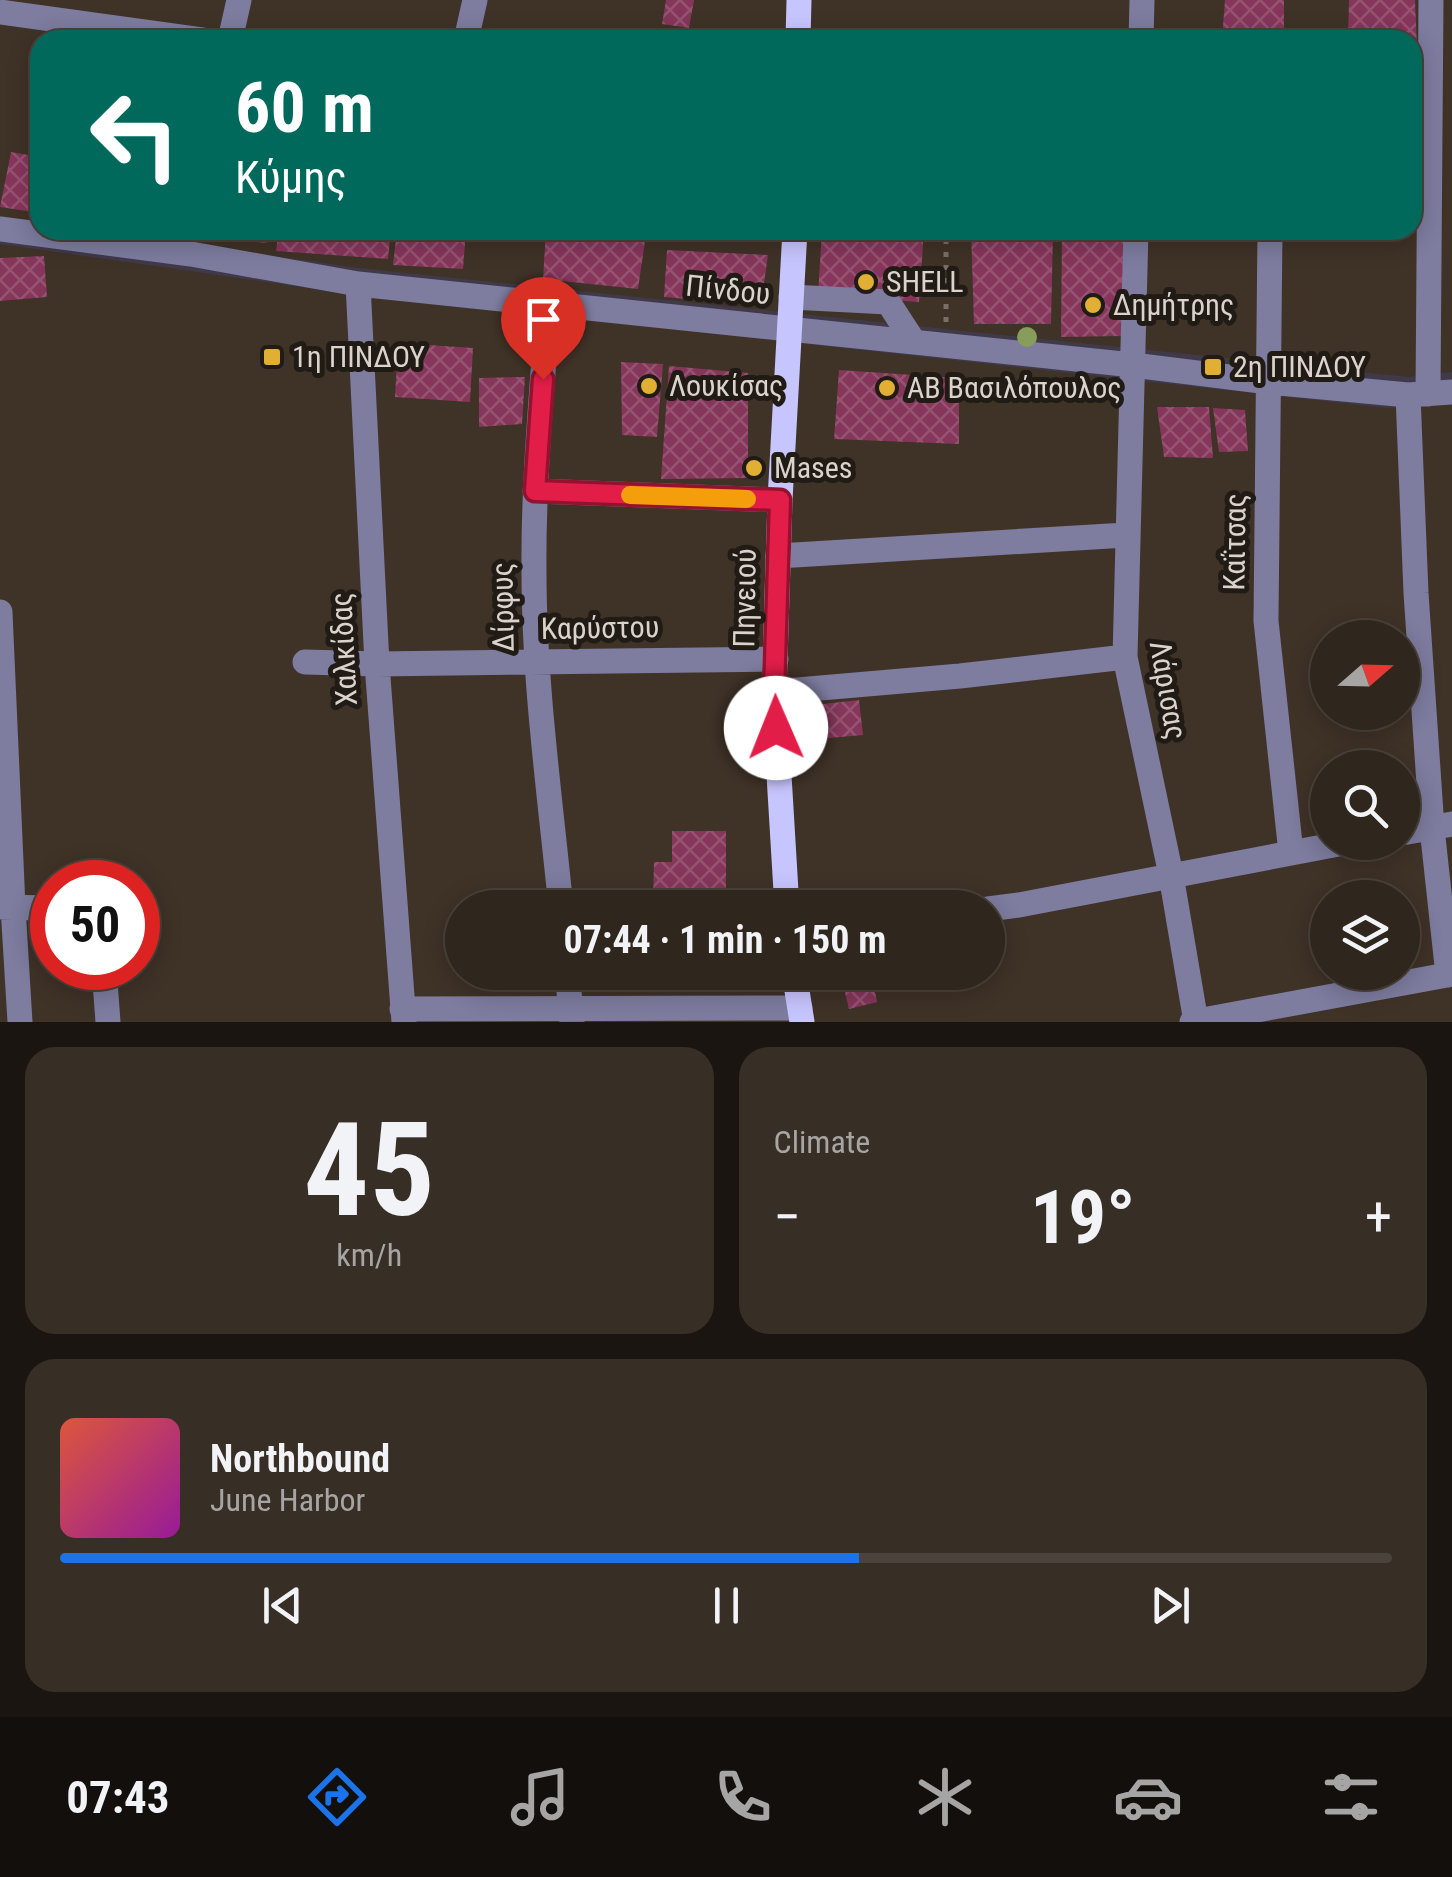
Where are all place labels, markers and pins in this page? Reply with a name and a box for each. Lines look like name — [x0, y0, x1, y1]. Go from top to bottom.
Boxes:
place label: SHELL — [886, 264, 964, 299]
marker: SHELL — [855, 271, 877, 293]
pin — [501, 277, 586, 380]
place label: Δημήτρης — [1113, 287, 1234, 322]
marker: Δημήτρης — [1082, 294, 1104, 316]
place label: 1η ΠΙΝΔΟΥ — [292, 339, 425, 374]
marker: 1η ΠΙΝΔΟΥ — [261, 346, 283, 368]
place label: 2η ΠΙΝΔΟΥ — [1233, 349, 1366, 384]
marker: 2η ΠΙΝΔΟΥ — [1202, 356, 1224, 378]
place label: Λουκίσας — [669, 368, 783, 403]
place label: ΑΒ Βασιλόπουλος — [907, 370, 1122, 405]
marker: Λουκίσας — [638, 375, 660, 397]
marker: ΑΒ Βασιλόπουλος — [876, 377, 898, 399]
place label: Mases — [774, 450, 852, 485]
marker: Mases — [743, 457, 765, 479]

